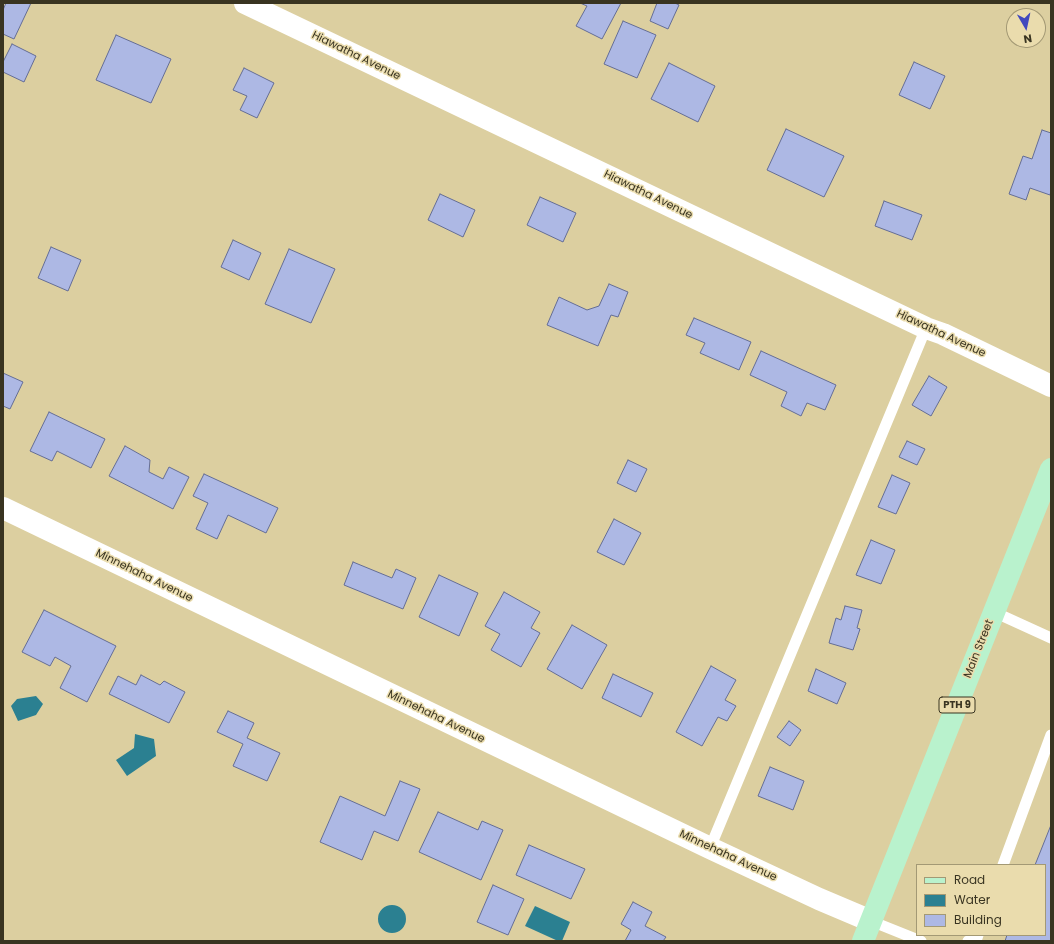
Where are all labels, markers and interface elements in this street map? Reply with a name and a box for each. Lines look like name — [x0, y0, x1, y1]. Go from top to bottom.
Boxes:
north arrow — [1006, 8, 1046, 48]
street label: Hiawatha Avenue — [310, 29, 402, 83]
text: N — [1022, 30, 1033, 47]
street label: Hiawatha Avenue — [602, 168, 694, 222]
street label: Hiawatha Avenue — [894, 308, 988, 360]
street label: Minnehaha Avenue — [93, 547, 195, 605]
street label: Main Street — [961, 618, 997, 680]
street label: Minnehaha Avenue — [385, 688, 487, 746]
road number: PTH 9 — [939, 697, 975, 713]
street label: Minnehaha Avenue — [677, 828, 779, 884]
legend — [916, 864, 1046, 936]
text: Road — [954, 871, 985, 888]
text: Water — [954, 891, 990, 908]
text: Building — [954, 911, 1002, 928]

